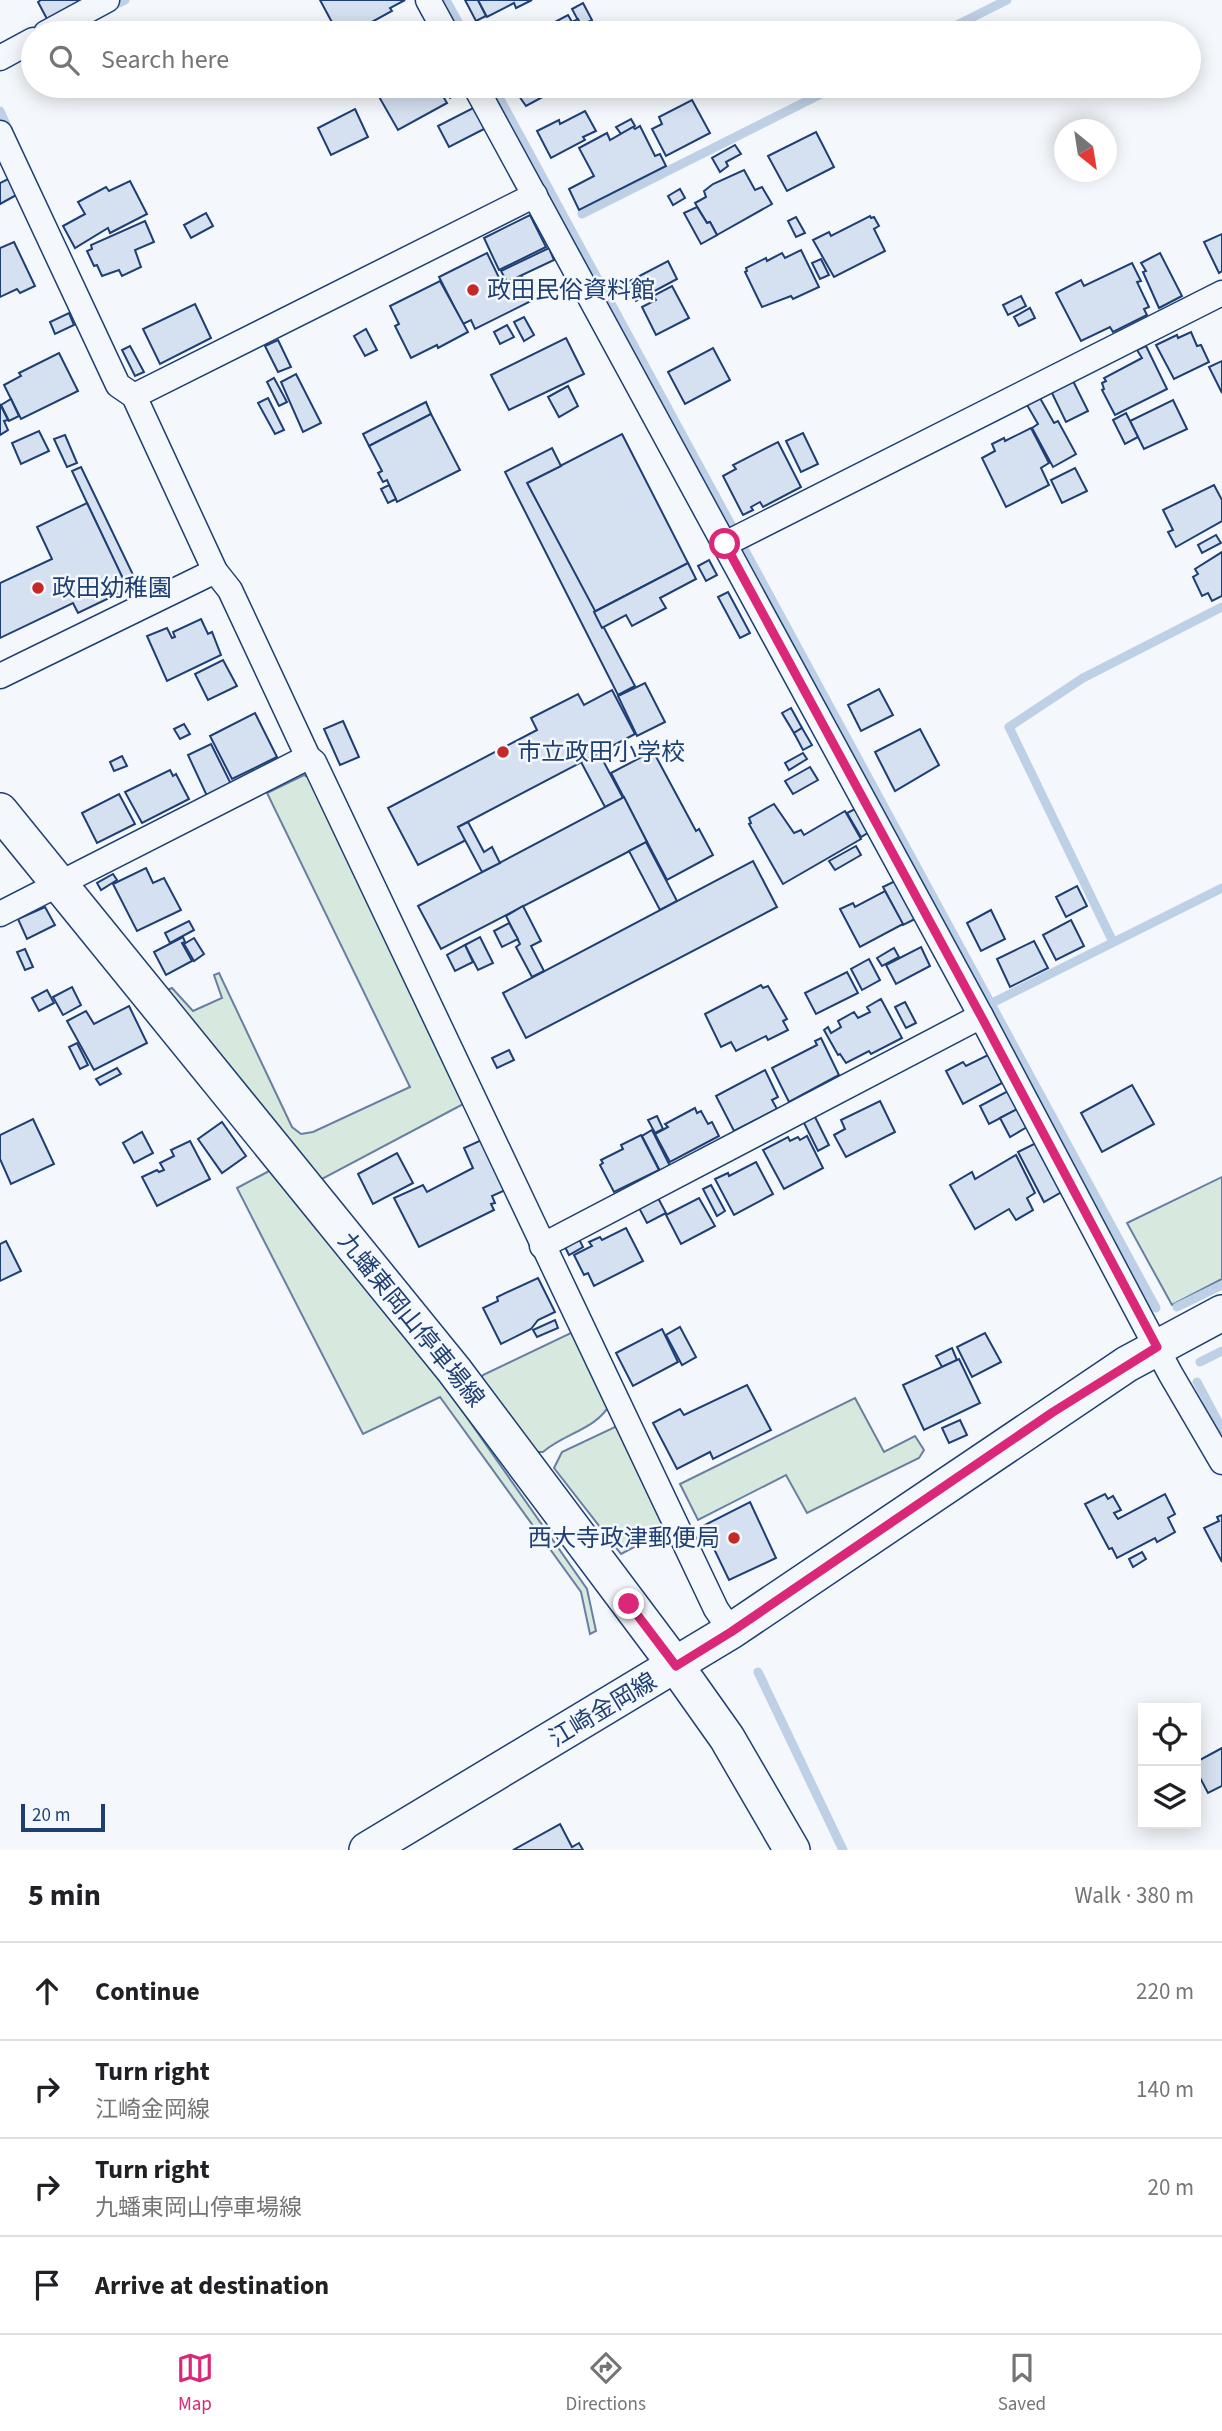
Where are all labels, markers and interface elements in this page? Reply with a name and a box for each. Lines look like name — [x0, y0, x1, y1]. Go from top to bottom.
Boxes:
search box — [21, 21, 1201, 98]
icon: search — [45, 41, 83, 79]
text: Search here — [101, 41, 229, 78]
north arrow — [1054, 119, 1117, 182]
place label: 政田民俗資料館 — [487, 273, 655, 308]
marker: 政田民俗資料館 — [465, 282, 481, 298]
route start — [709, 528, 740, 559]
place label: 政田幼稚園 — [52, 571, 172, 606]
marker: 政田幼稚園 — [30, 580, 46, 596]
place label: 市立政田小学校 — [517, 735, 685, 770]
marker: 市立政田小学校 — [495, 744, 511, 760]
street label: 九蟠東岡山停車場線 — [329, 1225, 493, 1415]
place label: 西大寺政津郵便局 — [528, 1521, 720, 1556]
marker: 西大寺政津郵便局 — [726, 1530, 742, 1546]
route end — [613, 1588, 644, 1619]
street label: 江崎金岡線 — [543, 1664, 663, 1756]
map controls — [1138, 1703, 1201, 1829]
button: locate — [1138, 1703, 1201, 1766]
button: layers — [1138, 1766, 1201, 1829]
scale bar — [21, 1801, 105, 1833]
text: 20 m — [32, 1802, 70, 1829]
text: 5 min — [28, 1874, 101, 1917]
text: Walk · 380 m — [1075, 1879, 1194, 1912]
icon: ahead — [28, 1972, 66, 2010]
text: Continue — [95, 1973, 200, 2010]
text: 220 m — [1136, 1975, 1194, 2008]
text: Turn right — [95, 2053, 210, 2090]
icon: right — [28, 2070, 66, 2108]
text: 140 m — [1136, 2073, 1194, 2106]
text: 江崎金岡線 — [95, 2093, 210, 2126]
text: Turn right — [95, 2151, 210, 2188]
icon: right — [28, 2168, 66, 2206]
text: 20 m — [1147, 2171, 1194, 2204]
text: 九蟠東岡山停車場線 — [95, 2191, 302, 2224]
icon: arrive — [28, 2266, 66, 2304]
text: Arrive at destination — [95, 2267, 329, 2304]
tab: Map — [176, 2349, 214, 2418]
tab: Directions — [566, 2349, 646, 2418]
tab: Saved — [998, 2349, 1046, 2418]

